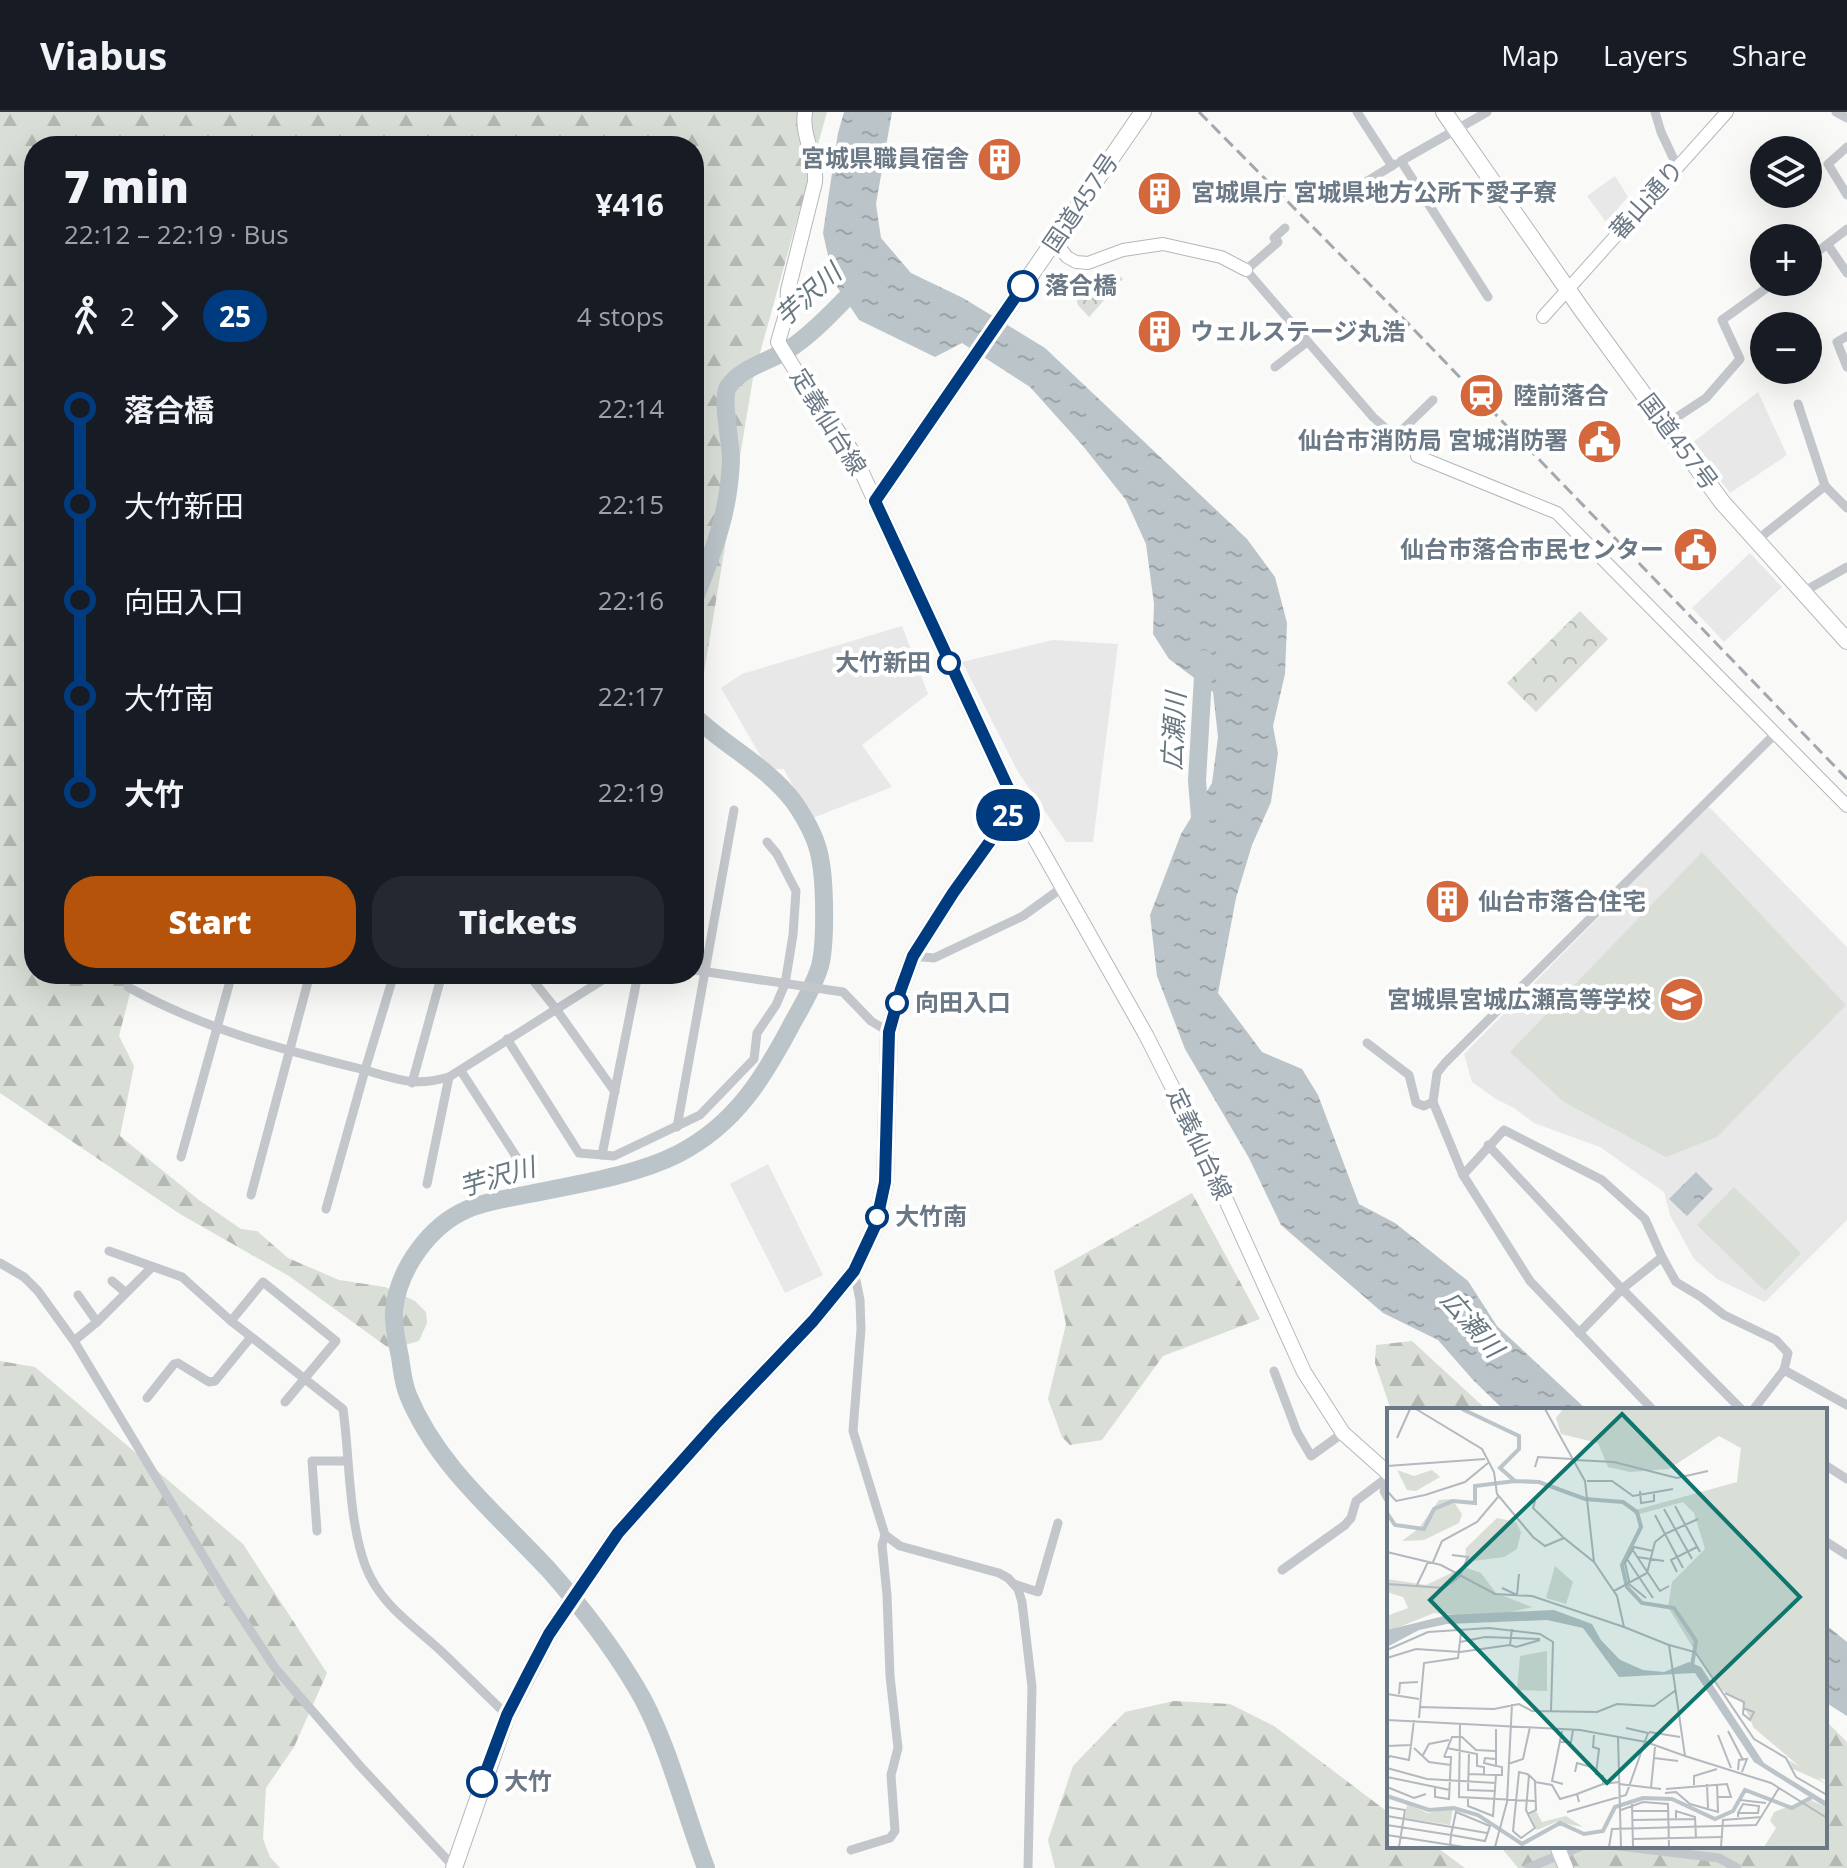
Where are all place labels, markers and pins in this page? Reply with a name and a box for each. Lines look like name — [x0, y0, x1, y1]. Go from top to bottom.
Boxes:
building icon: 宮城県職員宿舎 — [976, 135, 1024, 183]
place label: 宮城県職員宿舎 — [801, 141, 969, 174]
building icon: 宮城県庁 宮城県地方公所下愛子寮 — [1136, 169, 1184, 217]
place label: 宮城県庁 宮城県地方公所下愛子寮 — [1191, 175, 1557, 208]
place label: 落合橋 — [1045, 268, 1117, 301]
marker: 落合橋 — [1008, 271, 1038, 301]
building icon: ウェルステージ丸浩 — [1135, 308, 1183, 356]
place label: ウェルステージ丸浩 — [1190, 314, 1406, 347]
station icon: 陸前落合 — [1458, 372, 1506, 420]
place label: 陸前落合 — [1513, 378, 1609, 411]
public building icon: 仙台市消防局 宮城消防署 — [1575, 417, 1623, 465]
place label: 仙台市消防局 宮城消防署 — [1298, 423, 1568, 456]
public building icon: 仙台市落合市民センター — [1671, 526, 1719, 574]
place label: 仙台市落合市民センター — [1400, 532, 1664, 565]
place label: 大竹新田 — [835, 645, 931, 678]
marker: 大竹新田 — [938, 652, 960, 674]
building icon: 仙台市落合住宅 — [1423, 878, 1471, 926]
place label: 仙台市落合住宅 — [1478, 884, 1646, 917]
school or university icon: 宮城県宮城広瀬高等学校 — [1658, 976, 1706, 1024]
place label: 宮城県宮城広瀬高等学校 — [1387, 982, 1651, 1015]
place label: 向田入口 — [915, 985, 1011, 1018]
marker: 向田入口 — [886, 992, 908, 1014]
place label: 大竹南 — [895, 1199, 967, 1232]
marker: 大竹南 — [866, 1206, 888, 1228]
place label: 大竹 — [504, 1764, 552, 1797]
marker: 大竹 — [467, 1767, 497, 1797]

